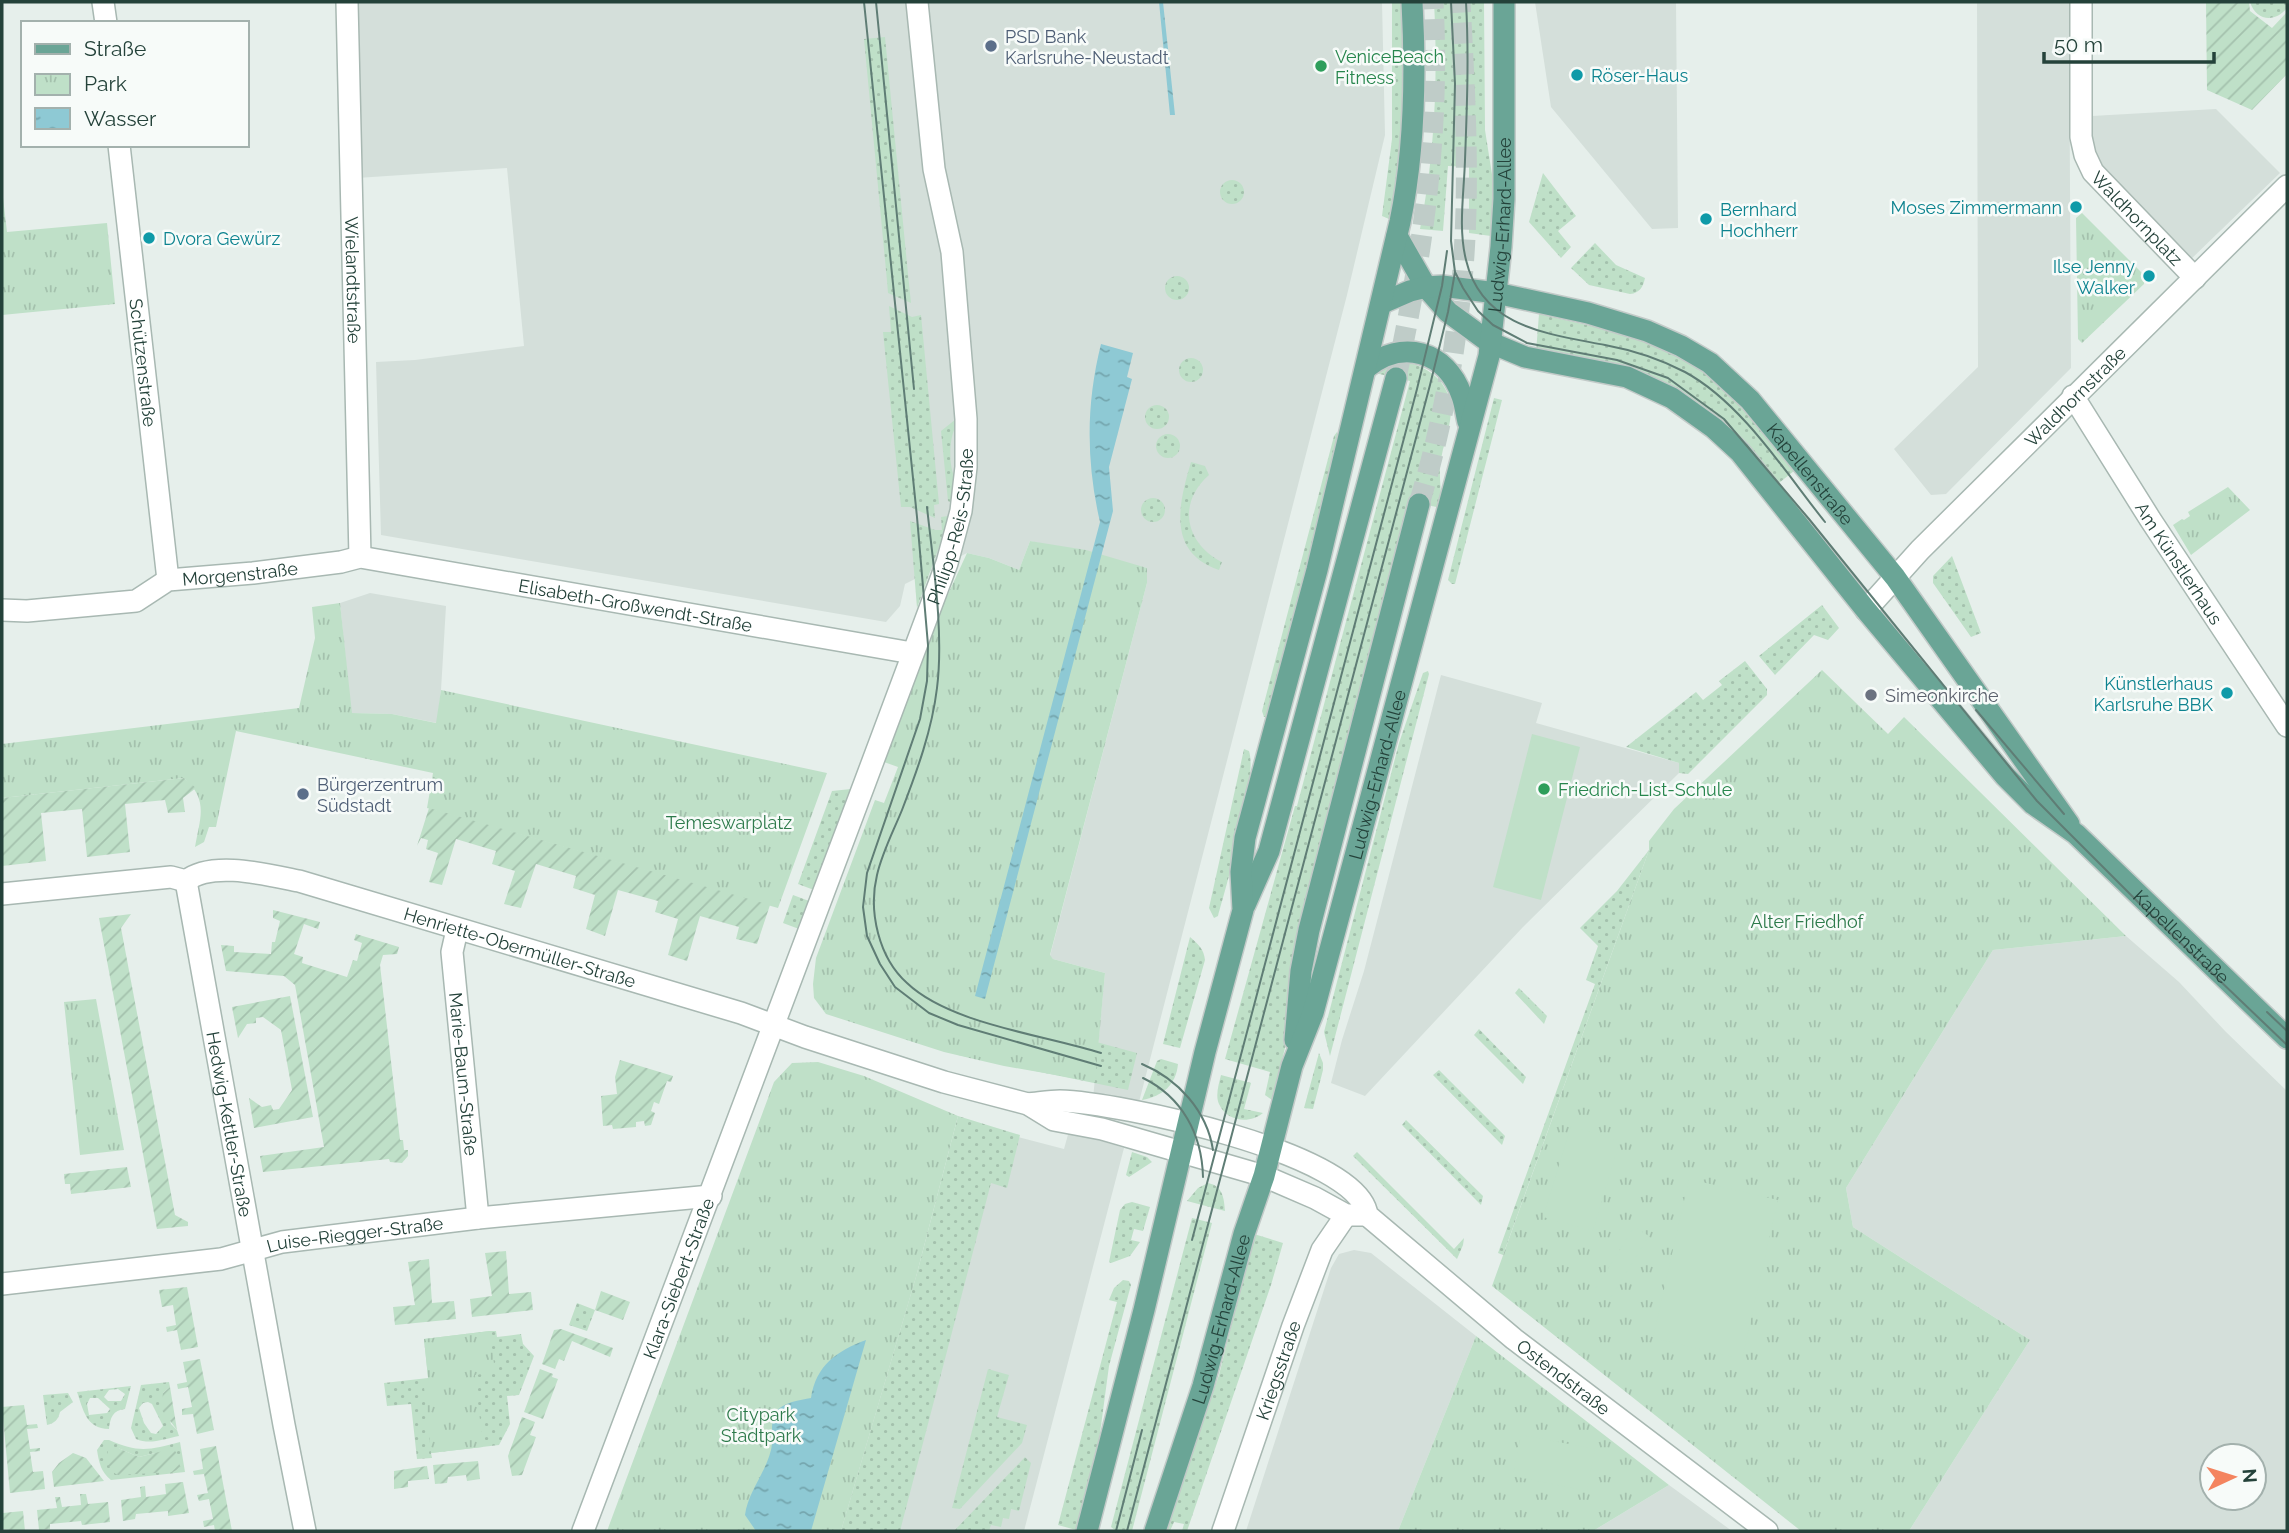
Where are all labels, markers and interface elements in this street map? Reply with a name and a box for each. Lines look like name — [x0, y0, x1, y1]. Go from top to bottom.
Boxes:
legend — [21, 21, 248, 147]
scale bar — [2044, 21, 2214, 65]
place label: PSD Bank Karlsruhe-Neustadt — [1005, 26, 1169, 68]
text: 50 m — [2054, 32, 2103, 57]
text: Straße — [84, 36, 146, 61]
marker: PSD Bank Karlsruhe-Neustadt — [983, 38, 999, 54]
place label: VeniceBeach Fitness — [1335, 46, 1444, 88]
marker: VeniceBeach Fitness — [1313, 58, 1329, 74]
place label: Röser-Haus — [1591, 65, 1688, 86]
marker: Röser-Haus — [1569, 67, 1585, 83]
text: Park — [84, 71, 127, 96]
text: Wasser — [84, 106, 157, 131]
street label: Ludwig-Erhard-Allee — [1483, 137, 1515, 313]
street label: Waldhornplatz — [2087, 167, 2187, 269]
place label: Moses Zimmermann — [1891, 197, 2062, 218]
place label: Bernhard Hochherr — [1720, 199, 1799, 241]
marker: Moses Zimmermann — [2068, 199, 2084, 215]
marker: Bernhard Hochherr — [1698, 211, 1714, 227]
street label: Wielandtstraße — [342, 216, 366, 344]
place label: Dvora Gewürz — [163, 228, 280, 249]
marker: Dvora Gewürz — [141, 230, 157, 246]
place label: Ilse Jenny Walker — [2053, 256, 2136, 298]
marker: Ilse Jenny Walker — [2141, 268, 2157, 284]
street label: Schützenstraße — [126, 297, 161, 428]
street label: Waldhornstraße — [2020, 342, 2130, 451]
street label: Kapellenstraße — [1763, 419, 1859, 529]
street label: Philipp-Reis-Straße — [922, 448, 977, 607]
street label: Am Künstlerhaus — [2131, 498, 2227, 628]
street label: Morgenstraße — [181, 557, 299, 589]
street label: Elisabeth-Großwendt-Straße — [517, 574, 754, 636]
place label: Künstlerhaus Karlsruhe BBK — [2093, 673, 2213, 715]
place label: Simeonkirche — [1885, 685, 1999, 706]
marker: Künstlerhaus Karlsruhe BBK — [2219, 685, 2235, 701]
street label: Ludwig-Erhard-Allee — [1344, 687, 1410, 862]
marker: Simeonkirche — [1863, 687, 1879, 703]
place label: Bürgerzentrum Südstadt — [317, 774, 443, 816]
place label: Friedrich-List-Schule — [1558, 779, 1733, 800]
marker: Friedrich-List-Schule — [1536, 781, 1552, 797]
marker: Bürgerzentrum Südstadt — [295, 786, 311, 802]
park label: Temeswarplatz — [666, 812, 792, 833]
street label: Kapellenstraße — [2129, 885, 2234, 988]
street label: Henriette-Obermüller-Straße — [401, 902, 639, 992]
park label: Alter Friedhof — [1751, 911, 1865, 932]
street label: Marie-Baum-Straße — [445, 991, 482, 1157]
street label: Hedwig-Kettler-Straße — [203, 1030, 257, 1219]
street label: Klara-Siebert-Straße — [638, 1194, 718, 1362]
street label: Luise-Riegger-Straße — [264, 1212, 445, 1256]
street label: Ludwig-Erhard-Allee — [1187, 1231, 1254, 1407]
street label: Kriegsstraße — [1251, 1317, 1305, 1423]
street label: Ostendstraße — [1513, 1335, 1615, 1419]
park label: Citypark Stadtpark — [721, 1404, 802, 1446]
north arrow — [2198, 1442, 2268, 1512]
text: N — [2238, 1468, 2261, 1484]

